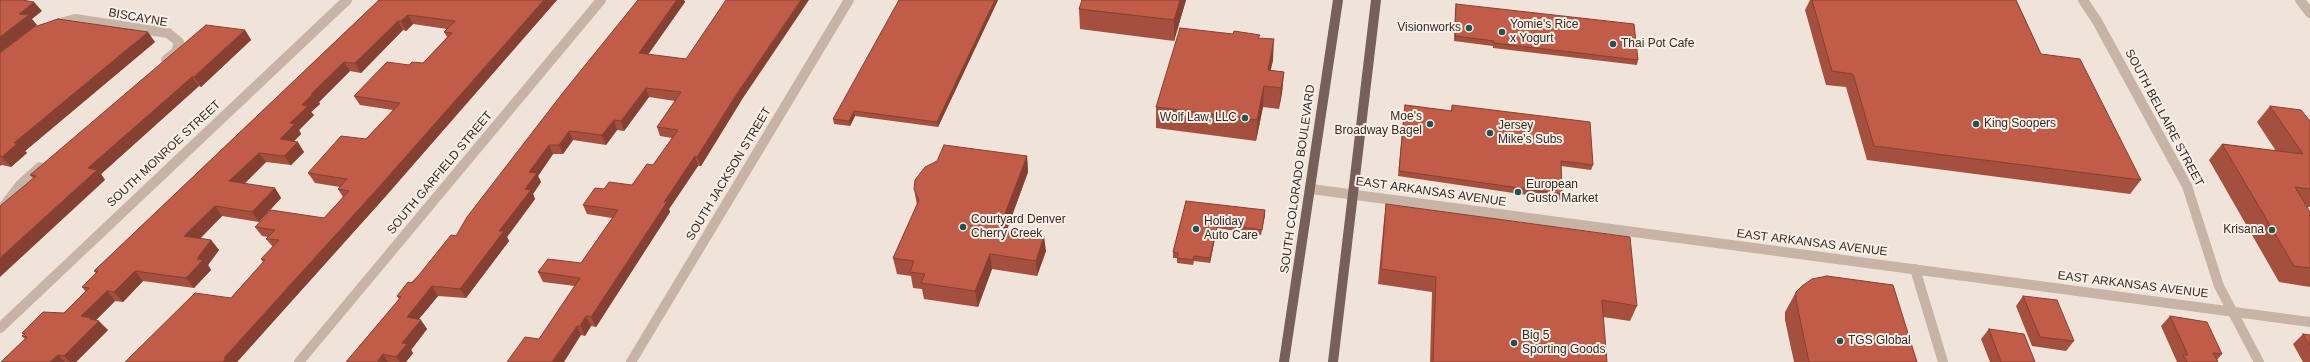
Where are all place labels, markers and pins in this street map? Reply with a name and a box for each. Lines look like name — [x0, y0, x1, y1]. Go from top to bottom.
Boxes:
place label: Yomie's Rice x Yogurt — [1510, 18, 1579, 46]
place label: Visionworks — [1397, 21, 1461, 35]
marker: Visionworks — [1464, 23, 1474, 33]
marker: Yomie's Rice x Yogurt — [1497, 27, 1507, 37]
place label: Thai Pot Cafe — [1621, 37, 1694, 51]
marker: Thai Pot Cafe — [1608, 39, 1618, 49]
place label: Moe's Broadway Bagel — [1335, 110, 1422, 138]
place label: Wolf Law, LLC — [1160, 111, 1237, 125]
marker: Wolf Law, LLC — [1240, 113, 1250, 123]
place label: King Soopers — [1984, 117, 2056, 131]
marker: Moe's Broadway Bagel — [1425, 119, 1435, 129]
place label: Jersey Mike's Subs — [1498, 119, 1562, 147]
marker: King Soopers — [1971, 119, 1981, 129]
marker: Jersey Mike's Subs — [1485, 128, 1495, 138]
place label: European Gusto Market — [1526, 178, 1598, 206]
marker: European Gusto Market — [1513, 187, 1523, 197]
place label: Courtyard Denver Cherry Creek — [971, 213, 1066, 241]
place label: Holiday Auto Care — [1204, 215, 1258, 243]
marker: Courtyard Denver Cherry Creek — [958, 222, 968, 232]
place label: Krisana — [2223, 223, 2264, 237]
marker: Holiday Auto Care — [1191, 224, 1201, 234]
marker: Krisana — [2267, 225, 2277, 235]
place label: Big 5 Sporting Goods — [1522, 329, 1605, 357]
place label: TGS Global — [1848, 334, 1911, 348]
marker: TGS Global — [1835, 336, 1845, 346]
marker: Big 5 Sporting Goods — [1509, 338, 1519, 348]

